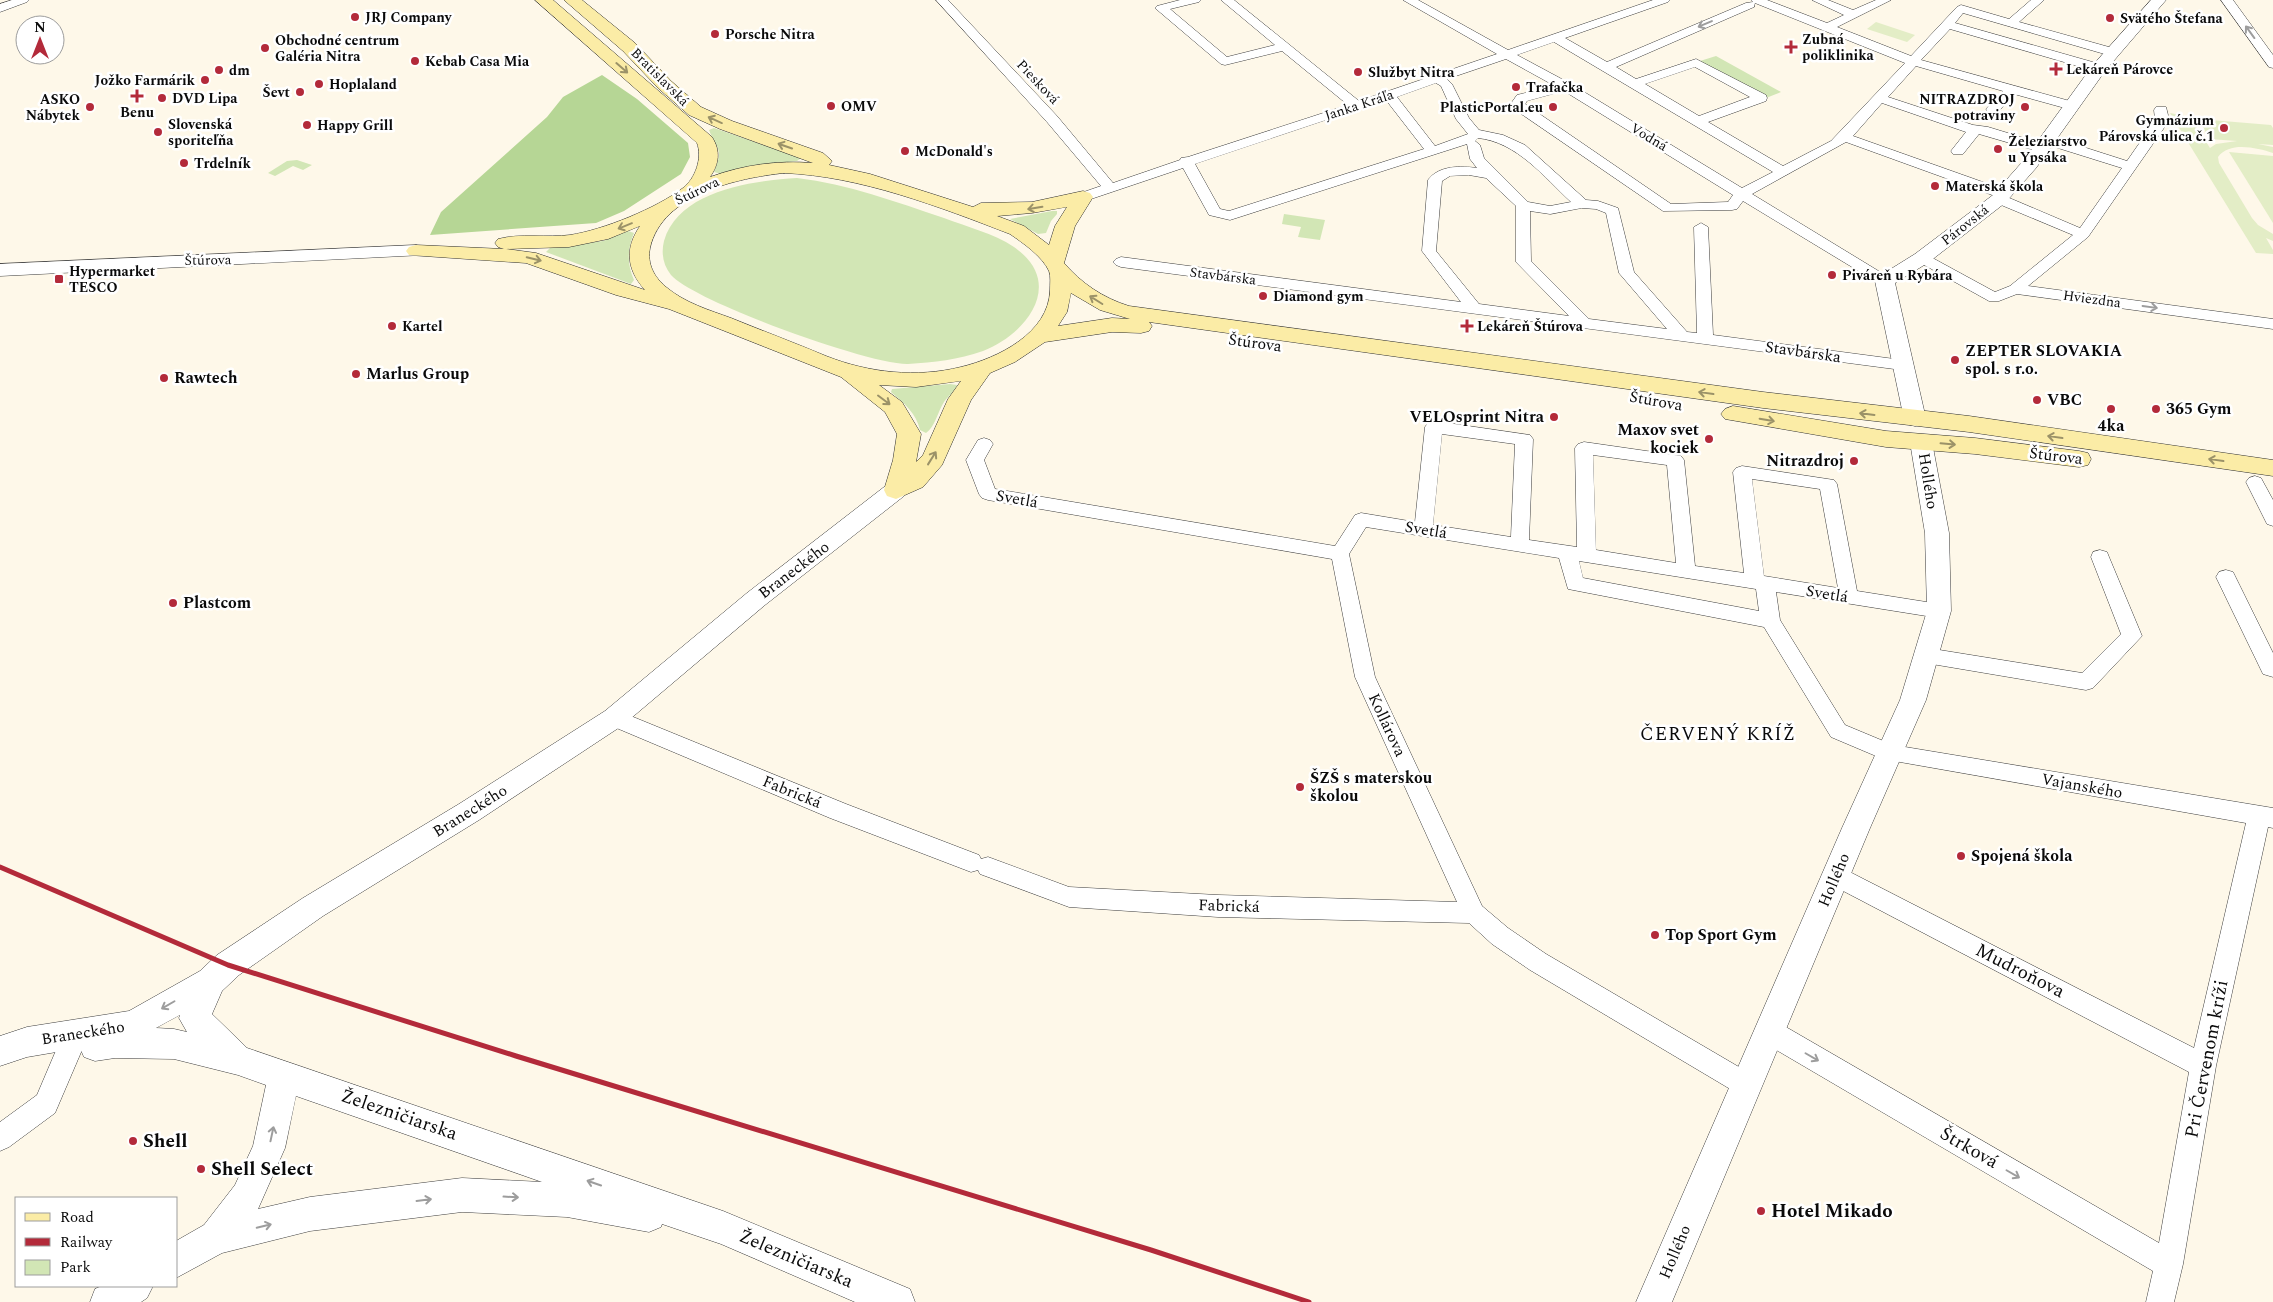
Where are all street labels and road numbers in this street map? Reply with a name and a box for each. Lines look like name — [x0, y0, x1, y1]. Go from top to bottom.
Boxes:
street label: Bratislavská — [626, 43, 694, 111]
street label: Piesková — [1012, 55, 1064, 109]
street label: Janka Kráľa — [1322, 84, 1396, 126]
street label: Vodná — [1626, 118, 1672, 156]
street label: Štúrova — [671, 171, 723, 211]
street label: Párovská — [1937, 199, 1994, 250]
street label: Štúrova — [184, 249, 232, 271]
street label: Stavbárska — [1189, 262, 1258, 291]
street label: Hviezdna — [2062, 285, 2123, 313]
street label: Štúrova — [1227, 327, 1283, 359]
street label: Stavbárska — [1763, 335, 1843, 369]
street label: Štúrova — [1627, 385, 1685, 418]
street label: Štúrova — [2028, 441, 2084, 471]
street label: Hollého — [1912, 451, 1944, 511]
street label: Svetlá — [994, 483, 1040, 515]
street label: Svetlá — [1403, 515, 1449, 545]
street label: Braneckého — [753, 535, 835, 605]
street label: Svetlá — [1804, 579, 1850, 609]
street label: Kollárova — [1362, 689, 1412, 761]
street label: Vajanského — [2039, 767, 2125, 805]
street label: Fabrická — [759, 769, 825, 815]
street label: Braneckého — [428, 779, 512, 843]
street label: Hollého — [1812, 849, 1856, 911]
street label: Fabrická — [1198, 893, 1260, 919]
street label: Mudroňova — [1970, 936, 2070, 1006]
street label: Pri Červenom kríži — [2177, 977, 2237, 1141]
street label: Braneckého — [40, 1015, 126, 1051]
street label: Železničiarska — [337, 1081, 462, 1149]
street label: Štrková — [1934, 1120, 2004, 1177]
street label: Hollého — [1653, 1221, 1697, 1283]
street label: Železničiarska — [734, 1222, 858, 1296]

